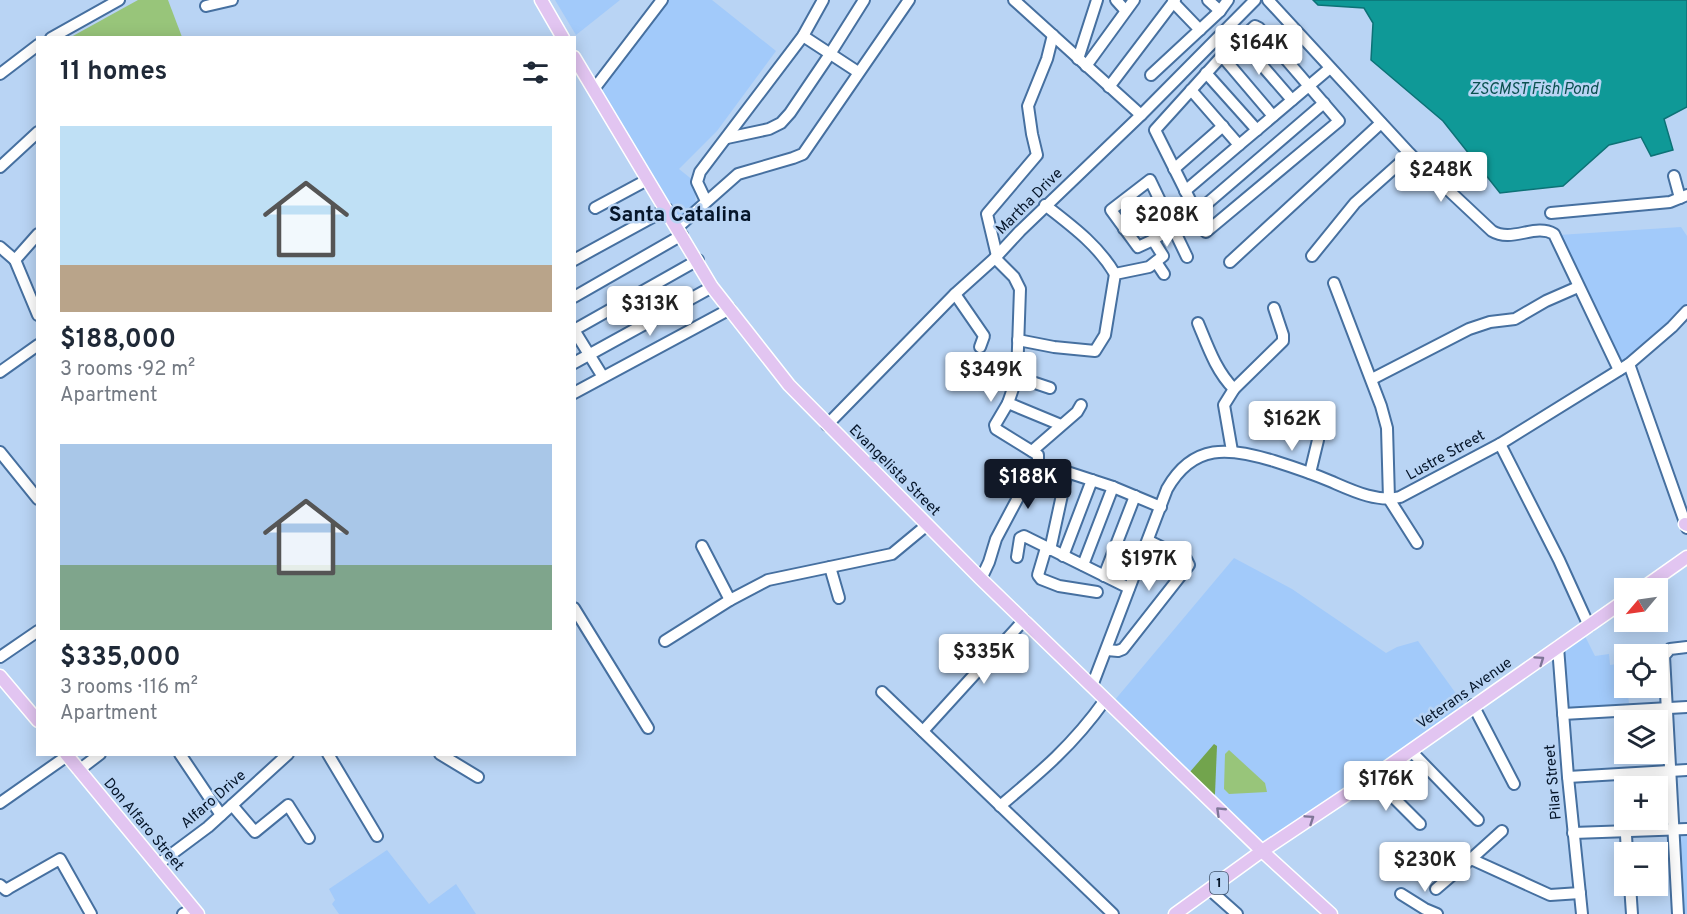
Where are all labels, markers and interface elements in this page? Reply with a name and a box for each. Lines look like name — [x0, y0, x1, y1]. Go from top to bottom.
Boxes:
pin: $164K — [1217, 25, 1301, 76]
text: $164K — [1229, 31, 1289, 57]
text: 11 homes — [60, 56, 167, 89]
icon: filters — [519, 56, 552, 89]
water label: ZSCMST Fish Pond — [1470, 80, 1600, 100]
pin: $248K — [1399, 152, 1483, 203]
text: $248K — [1409, 158, 1473, 184]
icon: home — [252, 165, 360, 273]
street label: Martha Drive — [993, 165, 1067, 239]
pin: $208K — [1125, 197, 1209, 248]
district label: Santa Catalina — [609, 202, 751, 229]
text: $208K — [1135, 203, 1199, 229]
pin: $313K — [608, 286, 692, 337]
text: $313K — [621, 292, 679, 318]
text: $188,000 — [60, 324, 176, 357]
pin: $349K — [949, 352, 1033, 403]
text: 3 rooms · 92 m² — [60, 357, 195, 383]
text: $349K — [959, 358, 1023, 384]
text: Apartment — [60, 383, 158, 409]
pin: $162K — [1250, 401, 1334, 452]
text: $162K — [1263, 407, 1321, 433]
street label: Evangelista Street — [844, 421, 944, 521]
street label: Lustre Street — [1403, 427, 1489, 485]
pin: $188K — [986, 459, 1070, 510]
text: $188K — [998, 465, 1058, 491]
icon: home — [252, 483, 360, 591]
pin: $197K — [1107, 541, 1191, 592]
text: $197K — [1121, 547, 1177, 573]
north arrow — [1614, 578, 1668, 632]
map controls — [1614, 578, 1668, 896]
pin: $335K — [942, 634, 1026, 685]
text: $335K — [953, 640, 1015, 666]
text: $335,000 — [60, 642, 181, 675]
button: locate — [1614, 644, 1668, 698]
street label: Veterans Avenue — [1414, 654, 1516, 734]
one-way arrow — [1533, 656, 1544, 667]
text: 3 rooms · 116 m² — [60, 675, 198, 701]
text: Apartment — [60, 701, 158, 727]
button: layers — [1614, 710, 1668, 764]
street label: Pilar Street — [1541, 743, 1567, 821]
pin: $176K — [1344, 761, 1428, 812]
street label: Alfaro Drive — [178, 767, 250, 833]
text: $176K — [1358, 767, 1414, 793]
street label: Don Alfaro Street — [99, 775, 187, 875]
button: + — [1614, 776, 1668, 830]
one-way arrow — [1216, 807, 1227, 818]
one-way arrow — [1304, 815, 1315, 826]
pin: $230K — [1383, 842, 1467, 893]
button: − — [1614, 842, 1668, 896]
text: $230K — [1393, 848, 1457, 874]
road number: 1 — [1210, 872, 1228, 894]

